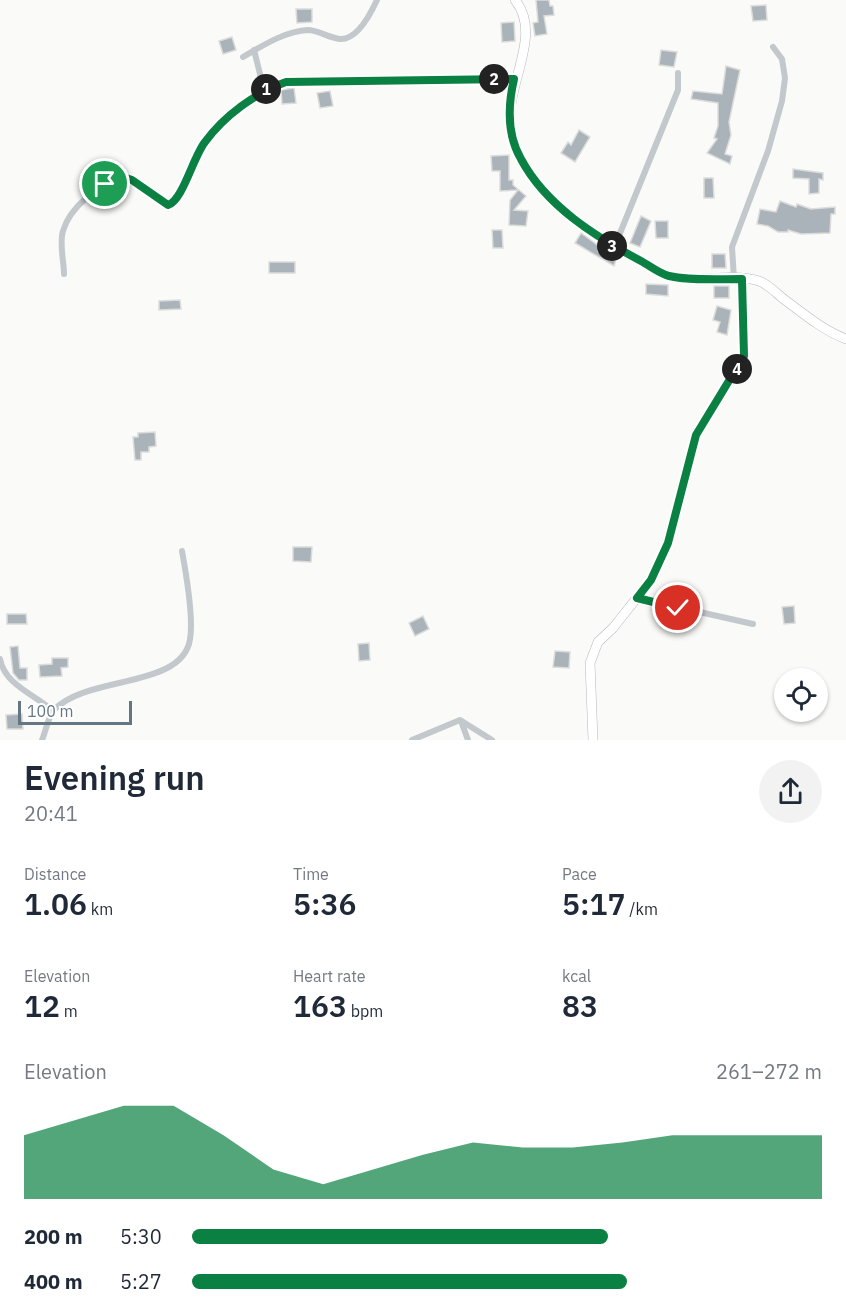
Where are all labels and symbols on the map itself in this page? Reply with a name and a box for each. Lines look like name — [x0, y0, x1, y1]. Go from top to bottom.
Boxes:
pin: 2 — [479, 64, 509, 94]
pin: 1 — [251, 74, 281, 104]
pin — [79, 158, 130, 209]
pin: 3 — [597, 231, 627, 261]
pin: 4 — [722, 354, 752, 384]
pin — [652, 582, 703, 633]
scale bar — [18, 698, 132, 726]

